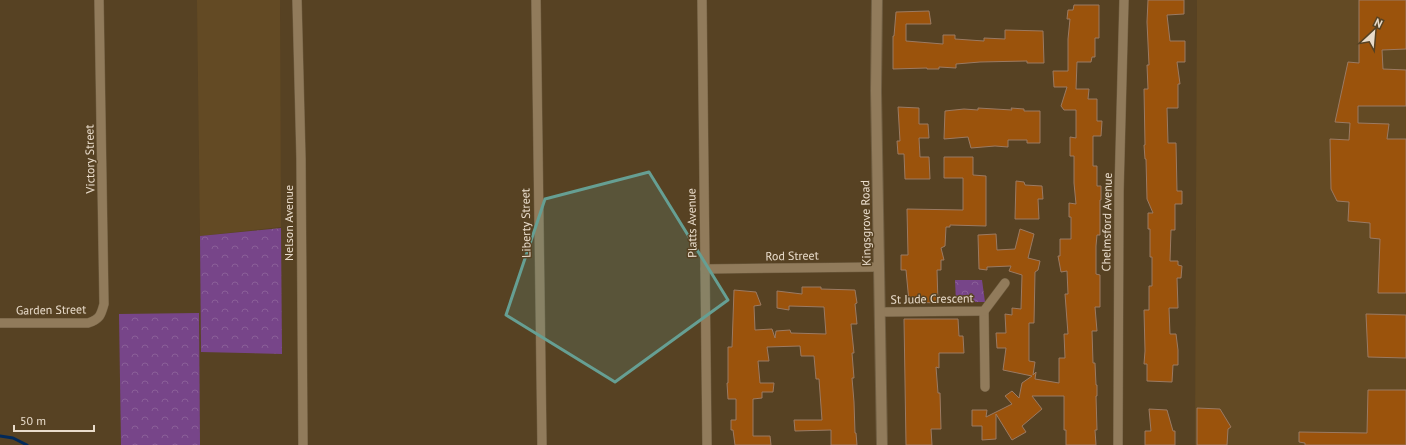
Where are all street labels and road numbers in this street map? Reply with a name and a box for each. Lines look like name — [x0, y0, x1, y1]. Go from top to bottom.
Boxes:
street label: Victory Street — [81, 124, 98, 195]
street label: Chelmsford Avenue — [1098, 172, 1115, 272]
street label: Kingsgrove Road — [857, 180, 874, 266]
street label: Nelson Avenue — [281, 185, 296, 261]
street label: Liberty Street — [517, 188, 534, 258]
street label: Platts Avenue — [683, 188, 700, 258]
street label: Rod Street — [765, 248, 819, 263]
street label: St Jude Crescent — [890, 290, 974, 307]
street label: Garden Street — [16, 301, 86, 318]

